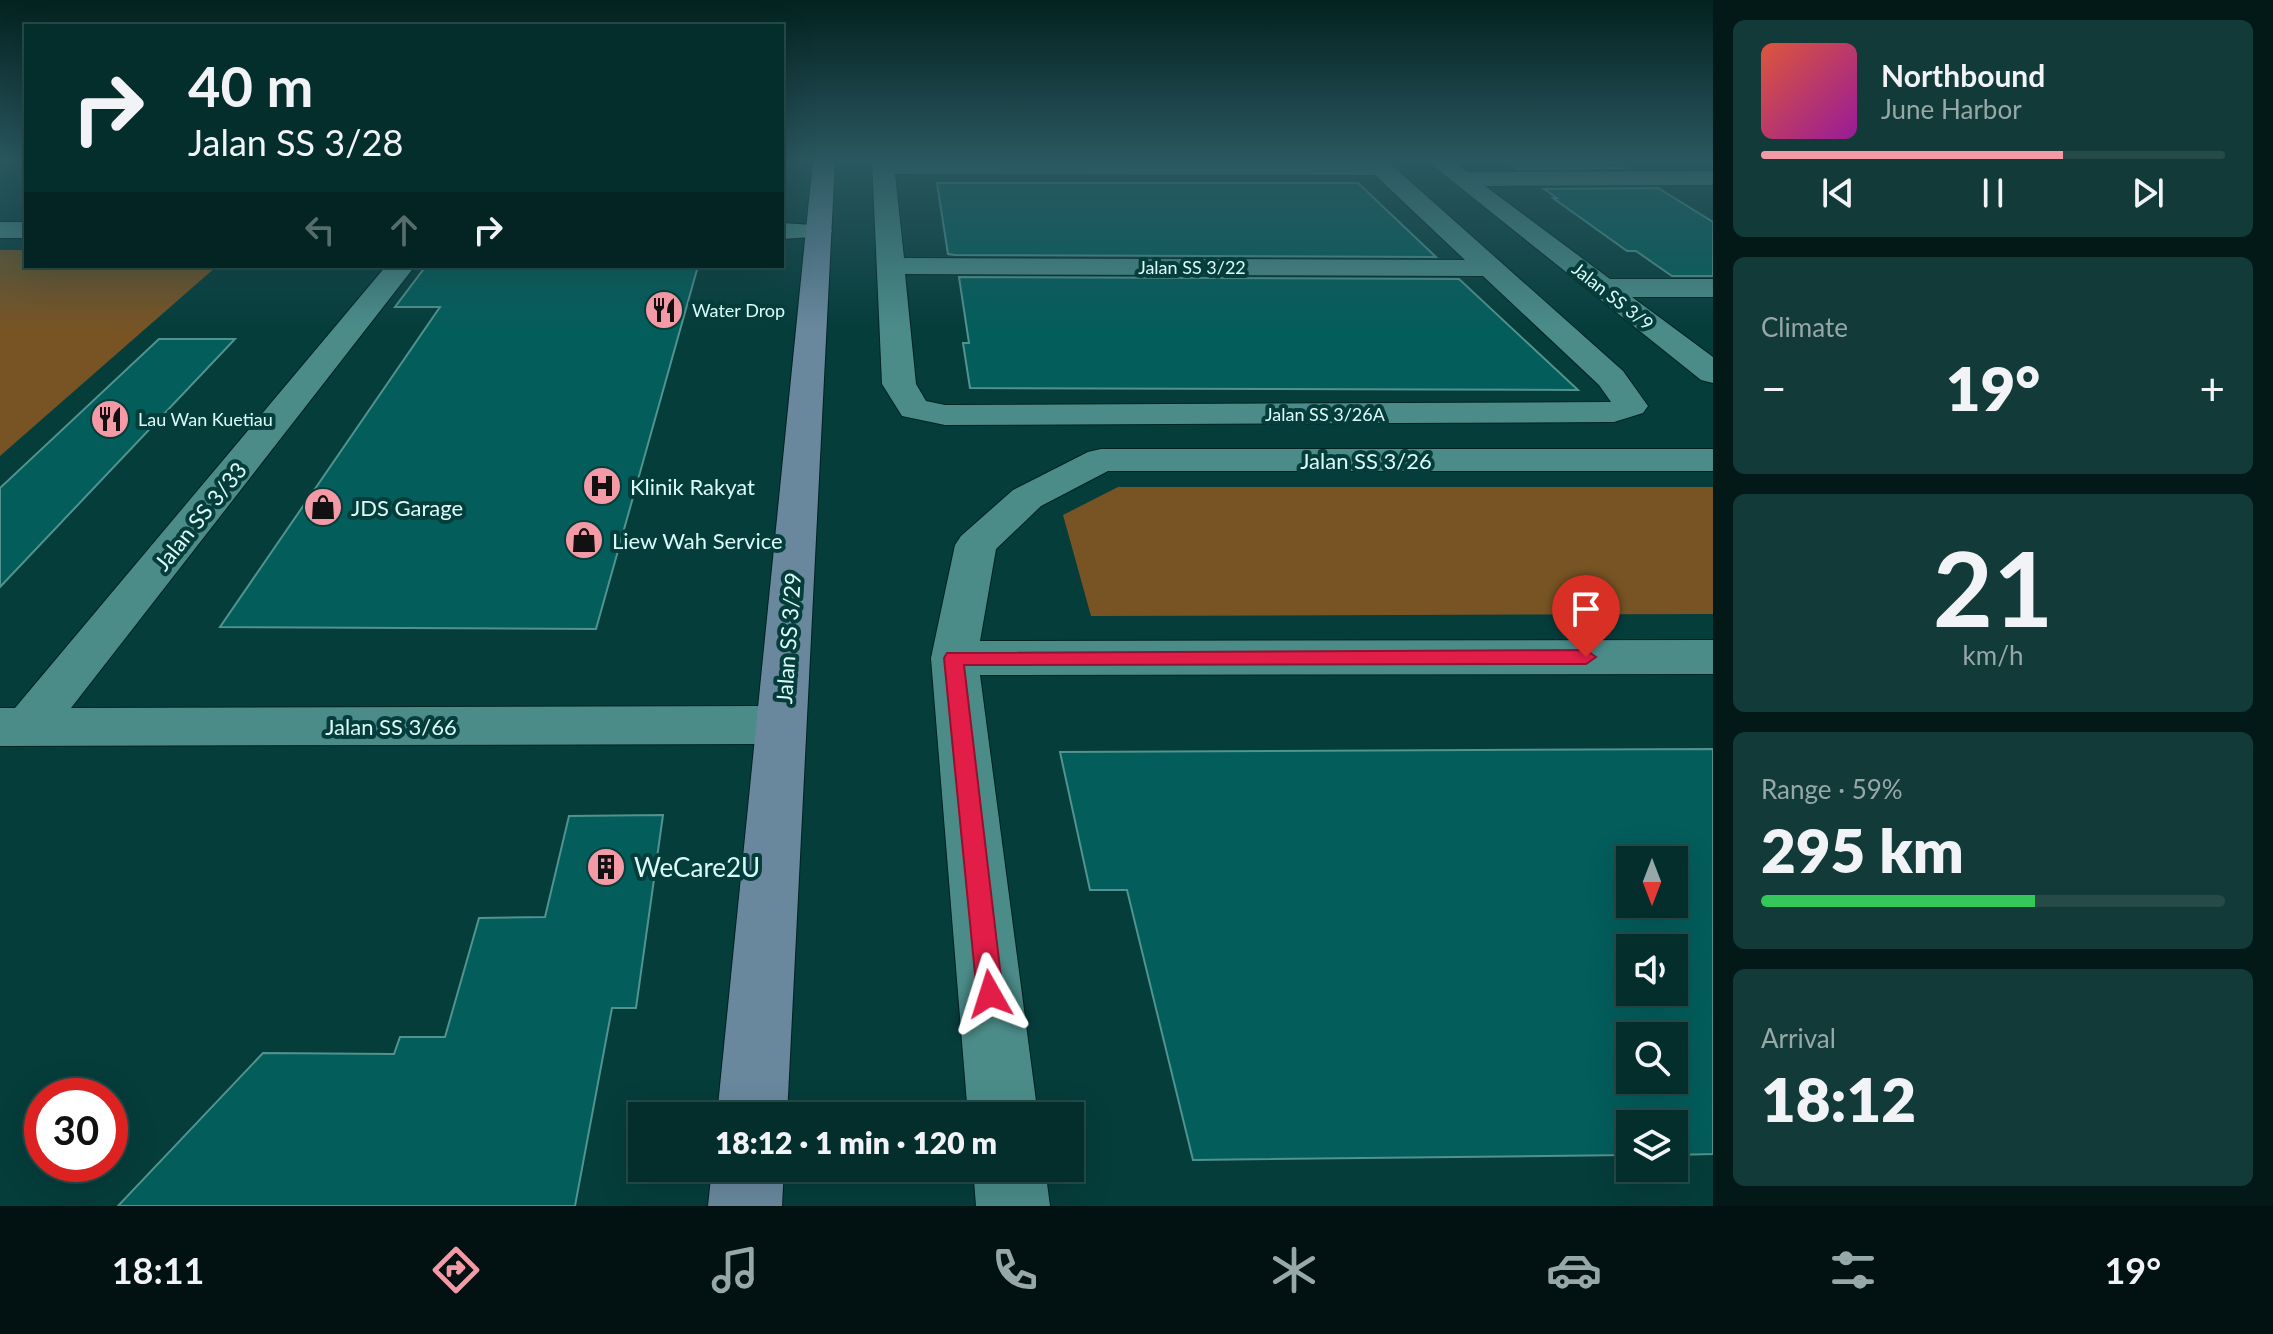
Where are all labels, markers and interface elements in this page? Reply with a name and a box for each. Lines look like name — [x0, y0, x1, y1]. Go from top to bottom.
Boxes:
text: 40 m — [188, 52, 313, 119]
icon: right — [56, 56, 160, 160]
text: Northbound — [1881, 57, 2045, 93]
text: June Harbor — [1881, 93, 2022, 125]
text: Jalan SS 3/28 — [188, 120, 403, 164]
icon: previous — [1816, 171, 1860, 215]
icon: pause — [1971, 171, 2015, 215]
icon: next — [2126, 171, 2170, 215]
icon: left — [298, 208, 342, 252]
icon: ahead — [382, 208, 426, 252]
icon: right — [466, 208, 510, 252]
street label: Jalan SS 3/22 — [1138, 256, 1246, 278]
street label: Jalan SS 3/9 — [1568, 257, 1658, 335]
restaurant icon: Water Drop — [643, 289, 685, 331]
place label: Water Drop — [692, 299, 785, 321]
text: Climate — [1761, 311, 1848, 343]
text: 19° — [1946, 352, 2040, 424]
text: − — [1761, 362, 1787, 414]
text: + — [2199, 362, 2225, 414]
restaurant icon: Lau Wan Kuetiau — [89, 398, 131, 440]
street label: Jalan SS 3/26A — [1265, 403, 1386, 425]
place label: Lau Wan Kuetiau — [138, 408, 273, 430]
street label: Jalan SS 3/26 — [1300, 447, 1432, 474]
street label: Jalan SS 3/33 — [148, 456, 252, 576]
hospital icon: Klinik Rakyat — [581, 465, 623, 507]
place label: Klinik Rakyat — [630, 473, 755, 500]
shop icon: JDS Garage — [302, 486, 344, 528]
place label: JDS Garage — [351, 494, 463, 521]
shop icon: Liew Wah Service — [563, 519, 605, 561]
text: 21 — [1933, 524, 2053, 649]
place label: Liew Wah Service — [612, 527, 783, 554]
street label: Jalan SS 3/29 — [770, 571, 806, 705]
pin — [1552, 575, 1620, 657]
icon: arrive — [1564, 587, 1608, 631]
text: km/h — [1963, 639, 2023, 671]
street label: Jalan SS 3/66 — [325, 713, 457, 740]
text: Range · 59% — [1761, 773, 1903, 805]
text: 295 km — [1761, 814, 1964, 886]
building icon: WeCare2U — [585, 846, 627, 888]
north arrow — [1616, 846, 1688, 918]
map controls — [1616, 846, 1688, 1182]
place label: WeCare2U — [634, 851, 760, 883]
button: sound — [1616, 934, 1688, 1006]
position arrow — [948, 952, 1032, 1036]
button: search — [1616, 1022, 1688, 1094]
text: Arrival — [1761, 1022, 1836, 1054]
text: 18:12 — [1761, 1063, 1916, 1135]
speed limit sign: 30 — [24, 1078, 128, 1182]
button: layers — [1616, 1110, 1688, 1182]
text: 18:12 · 1 min · 120 m — [715, 1124, 997, 1160]
icon: directions — [428, 1242, 484, 1298]
icon: music — [707, 1242, 763, 1298]
icon: phone — [987, 1242, 1043, 1298]
icon: climate — [1266, 1242, 1322, 1298]
icon: car — [1546, 1242, 1602, 1298]
icon: filters — [1825, 1242, 1881, 1298]
text: 18:11 — [112, 1248, 205, 1292]
text: 19° — [2104, 1248, 2161, 1292]

